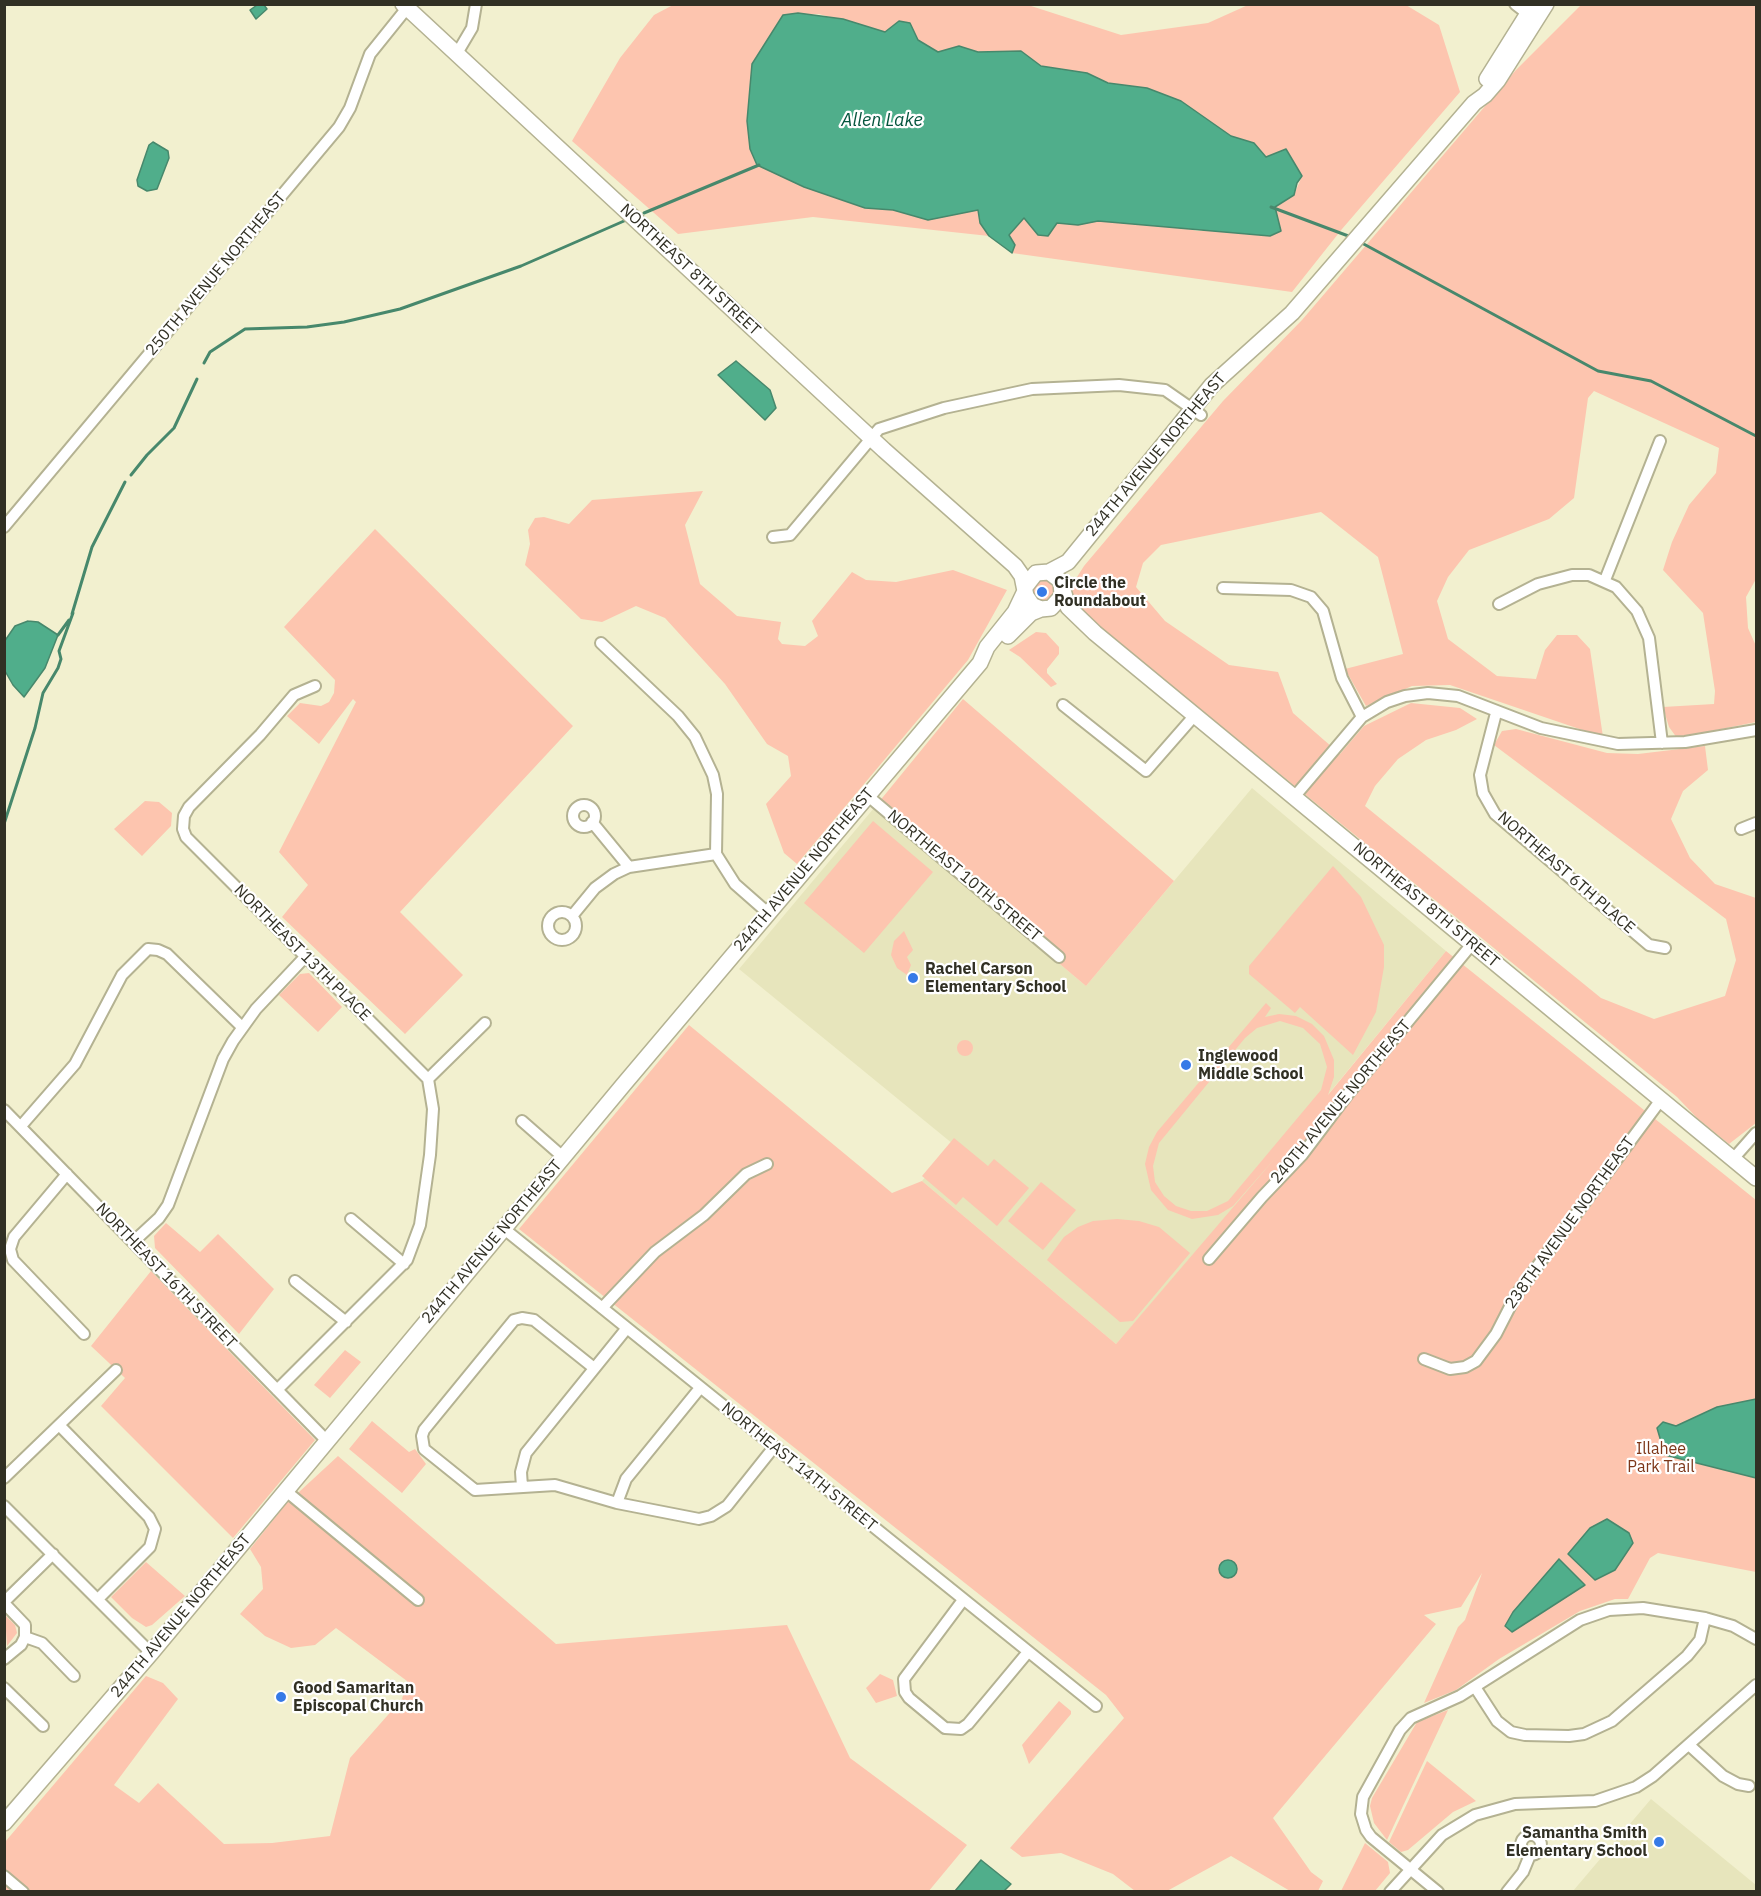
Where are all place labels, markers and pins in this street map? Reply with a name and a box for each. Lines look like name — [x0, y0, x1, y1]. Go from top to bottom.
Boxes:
place label: Circle the Roundabout — [1054, 573, 1146, 611]
marker: Circle the Roundabout — [1035, 585, 1049, 599]
place label: Rachel Carson Elementary School — [925, 959, 1066, 997]
marker: Rachel Carson Elementary School — [906, 971, 920, 985]
place label: Inglewood Middle School — [1198, 1046, 1303, 1084]
marker: Inglewood Middle School — [1179, 1058, 1193, 1072]
place label: Good Samaritan Episcopal Church — [293, 1678, 423, 1716]
marker: Good Samaritan Episcopal Church — [274, 1690, 288, 1704]
place label: Samantha Smith Elementary School — [1506, 1823, 1647, 1861]
marker: Samantha Smith Elementary School — [1652, 1835, 1666, 1849]

